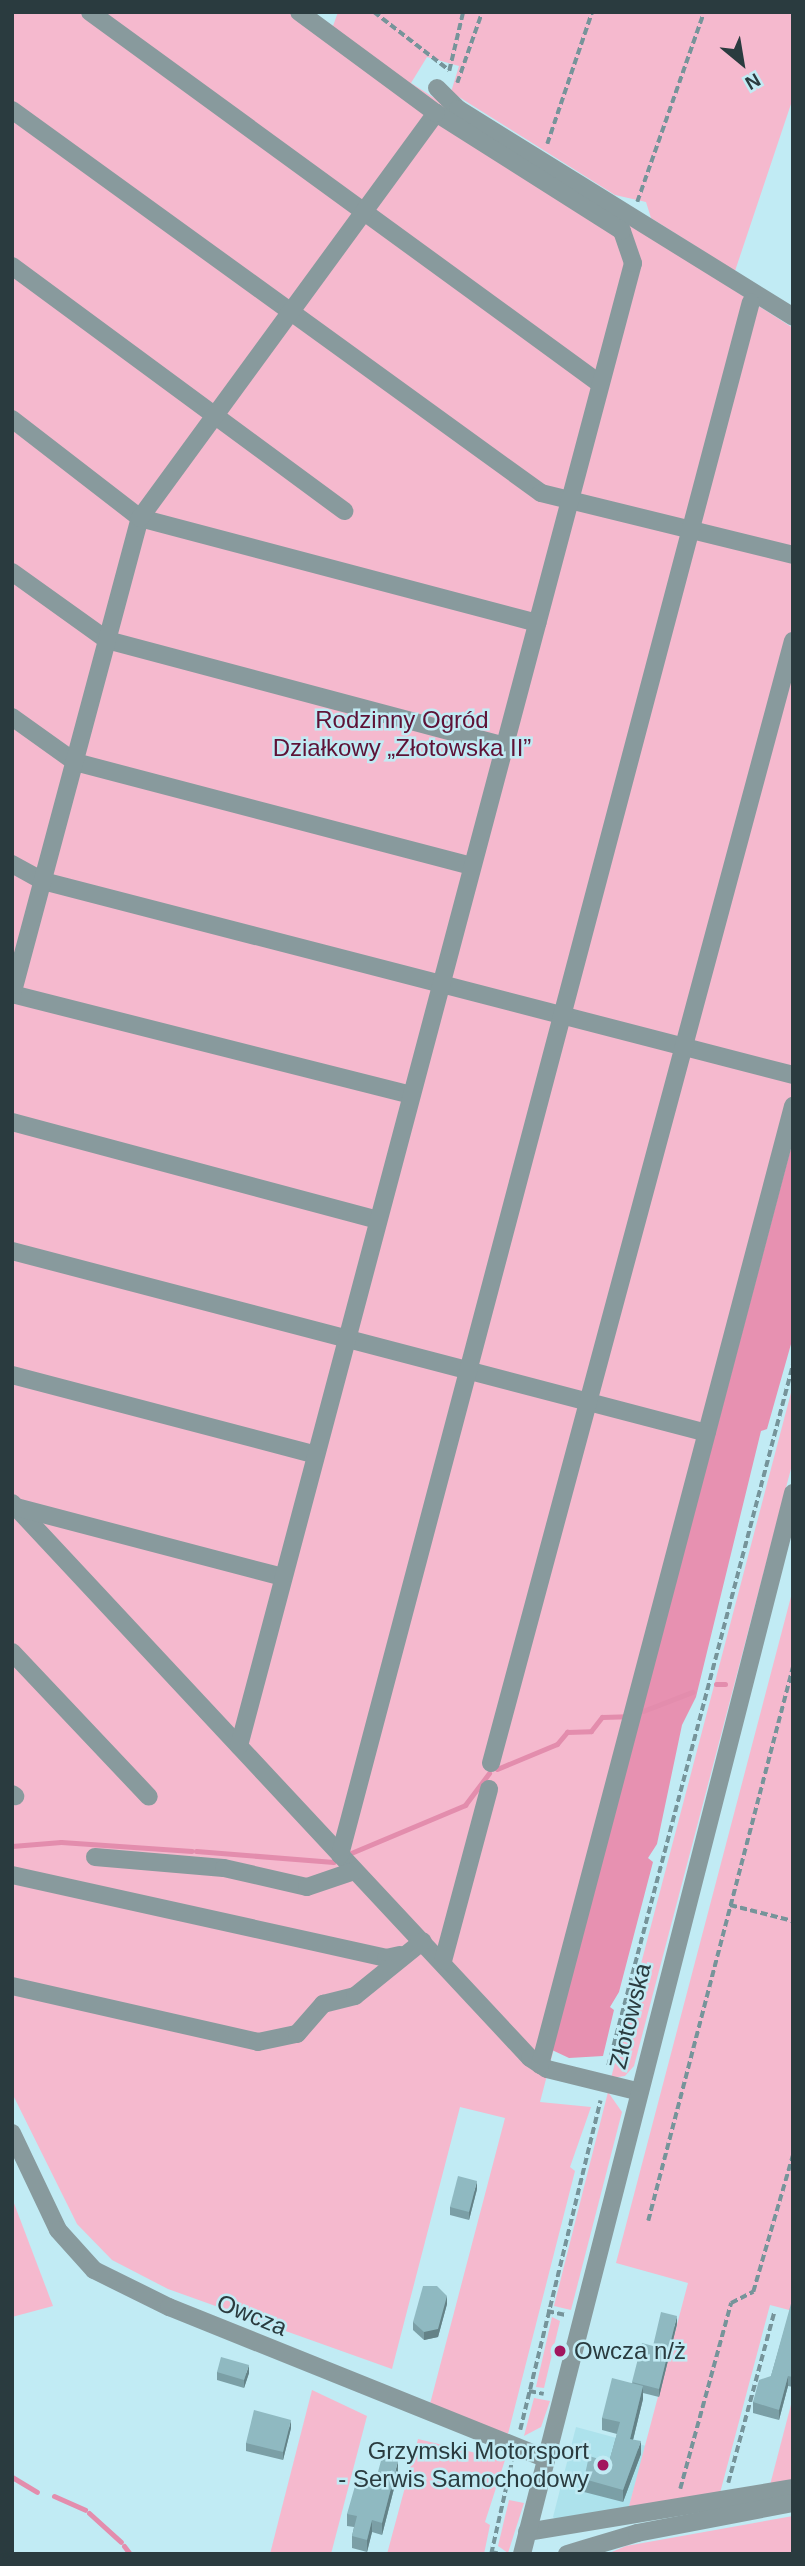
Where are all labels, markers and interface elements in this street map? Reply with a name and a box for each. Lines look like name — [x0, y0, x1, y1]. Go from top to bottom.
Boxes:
north arrow — [707, 28, 777, 98]
text: N — [742, 69, 764, 94]
park label: Rodzinny Ogród Działkowy „Złotowska II” — [273, 706, 531, 762]
street label: Złotowska — [603, 1960, 657, 2072]
street label: Owcza — [213, 2288, 291, 2342]
place label: Owcza n/ż — [574, 2337, 686, 2365]
marker: Owcza n/ż — [552, 2343, 568, 2359]
place label: Grzymski Motorsport - Serwis Samochodowy — [338, 2437, 589, 2493]
marker: Grzymski Motorsport - Serwis Samochodowy — [595, 2457, 611, 2473]

